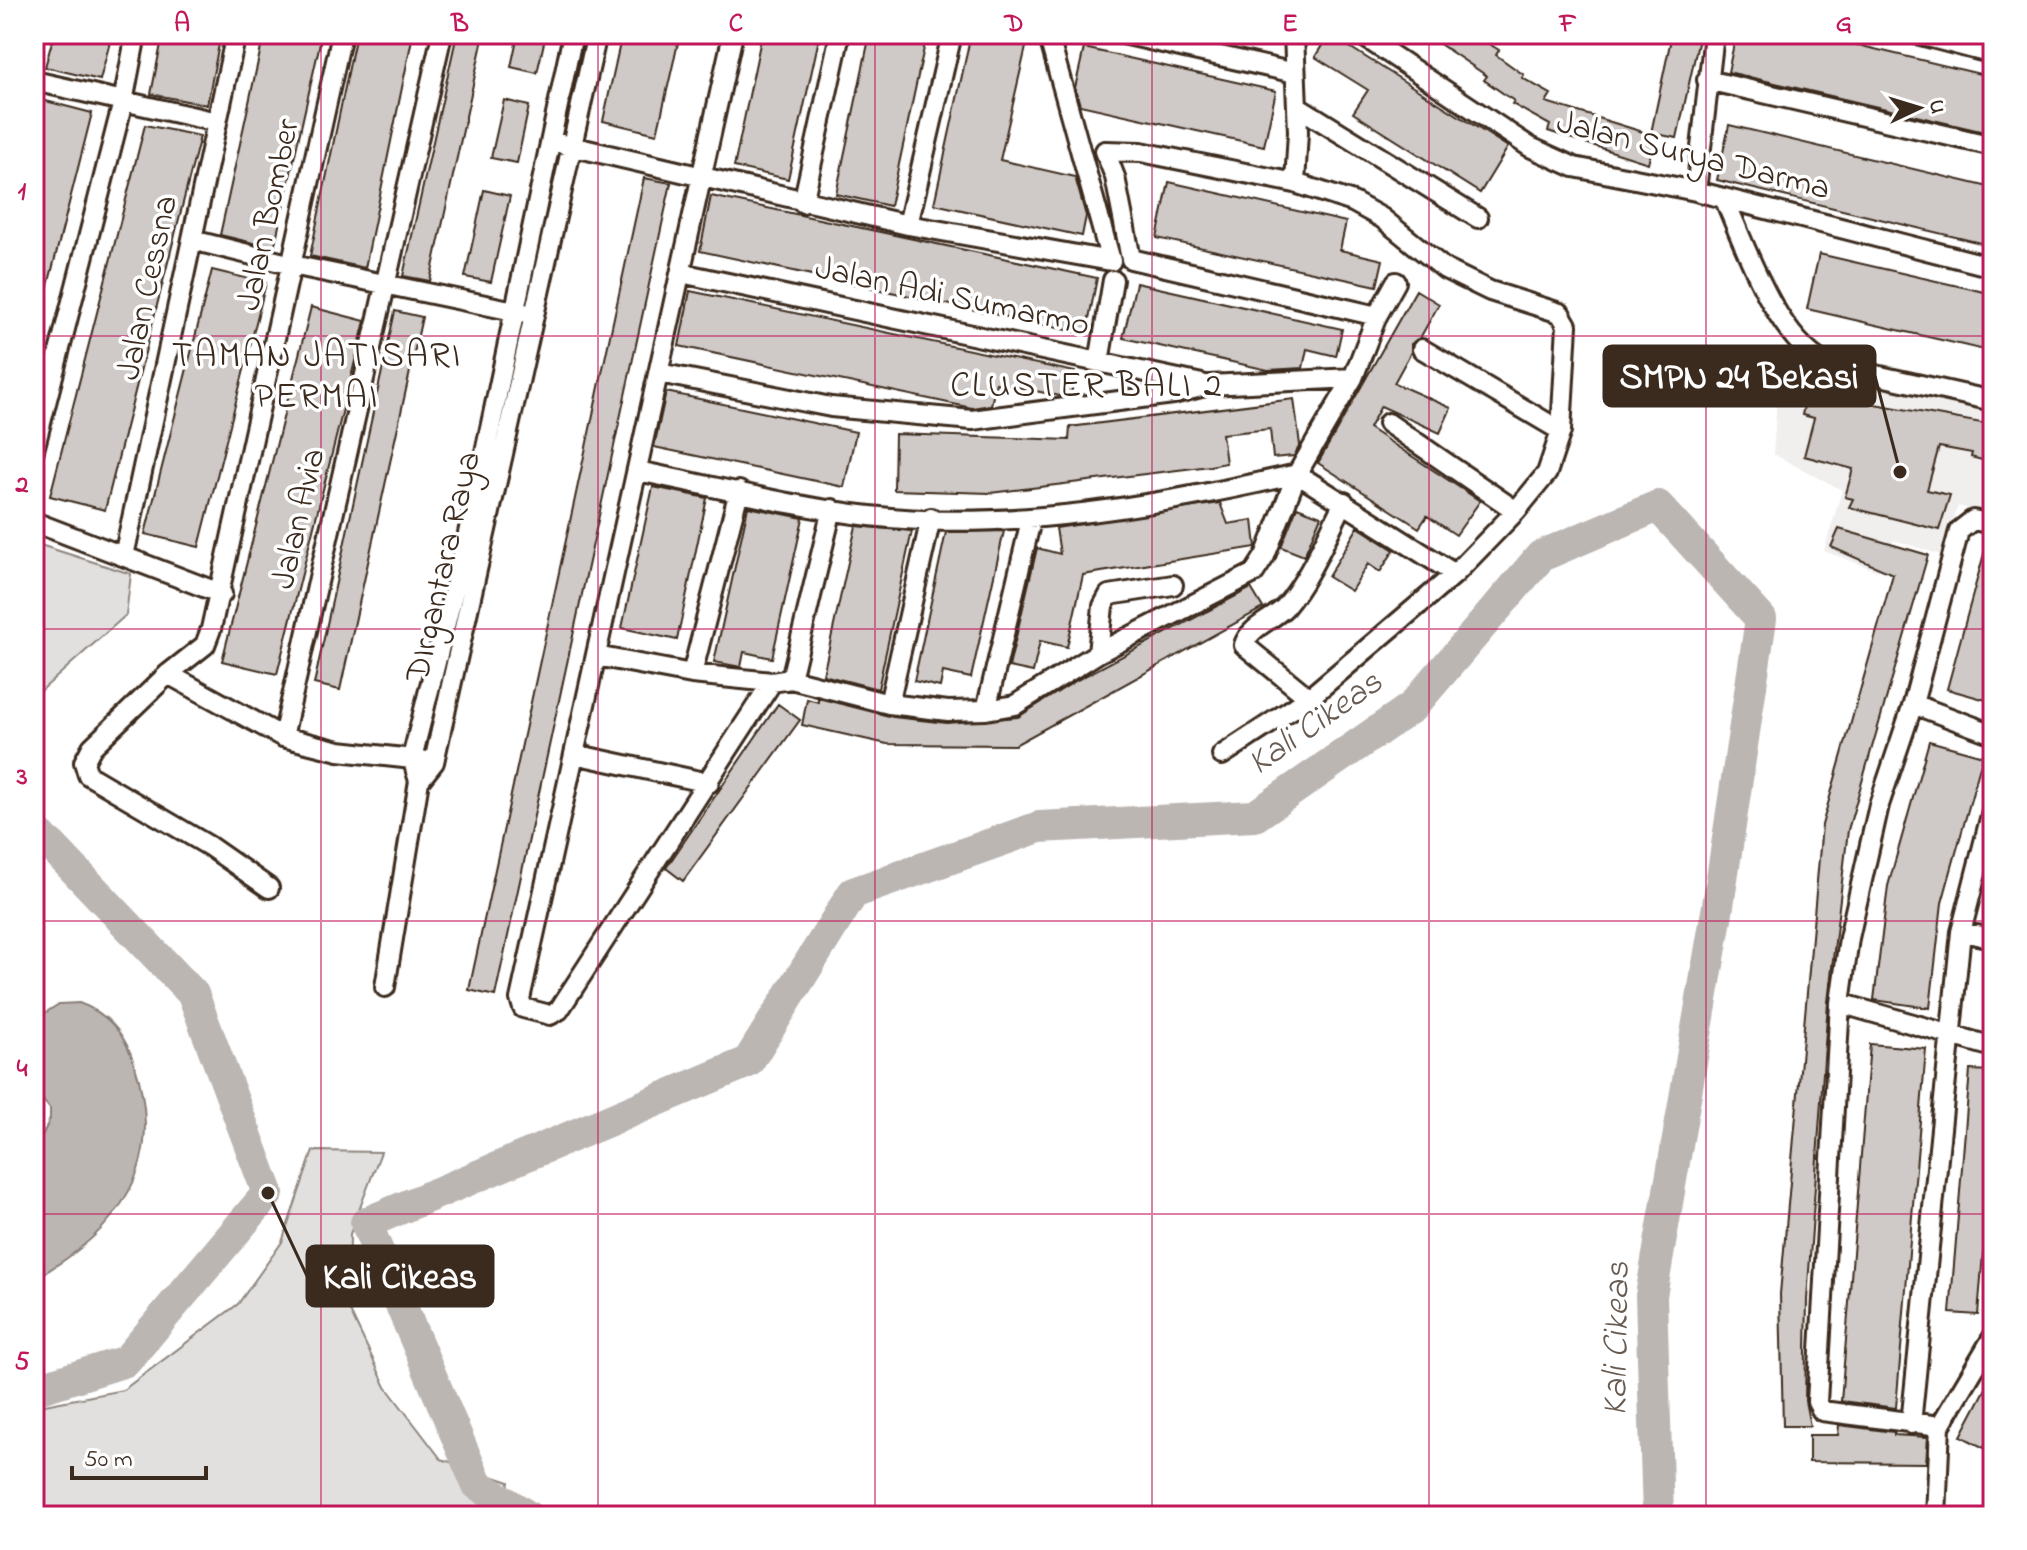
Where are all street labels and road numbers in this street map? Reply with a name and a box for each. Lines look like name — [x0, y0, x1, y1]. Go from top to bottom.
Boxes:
street label: Jalan Surya Darma — [1551, 99, 1835, 215]
street label: Jalan Bomber — [225, 114, 315, 316]
street label: Jalan Cessna — [105, 191, 193, 385]
street label: Jalan Adi Sumarmo — [810, 244, 1094, 352]
street label: Jalan Avia — [260, 444, 340, 594]
street label: DIrgantara Raya — [394, 447, 496, 688]

